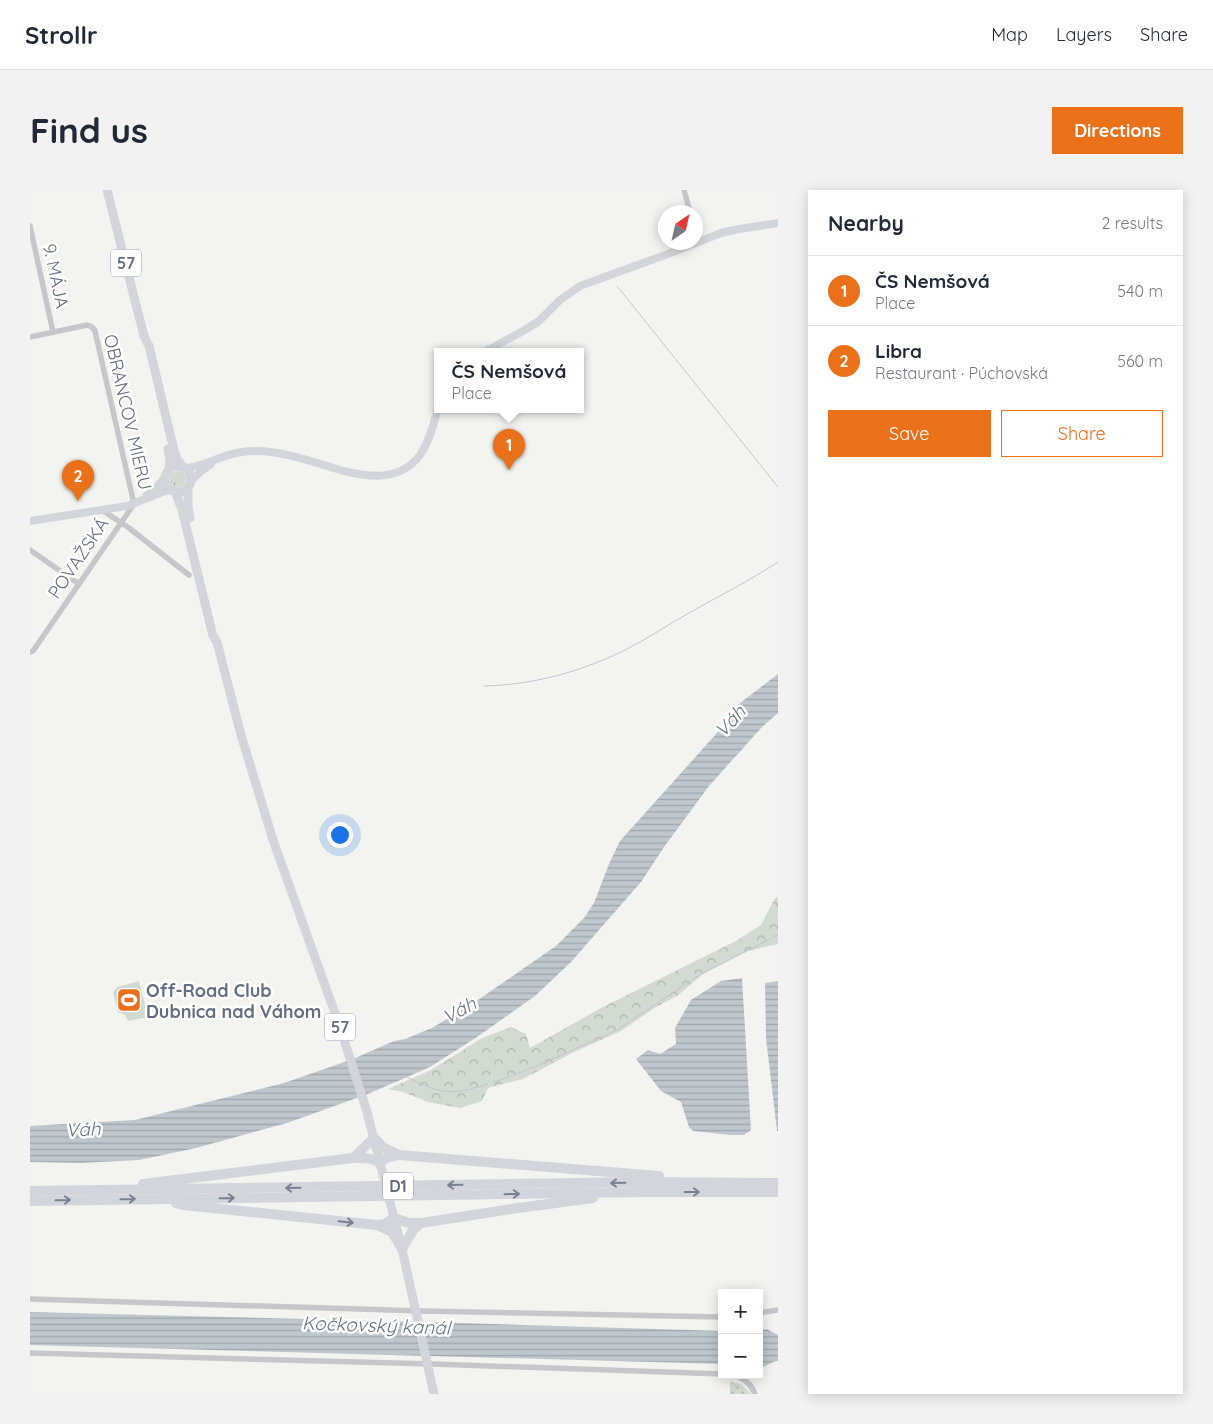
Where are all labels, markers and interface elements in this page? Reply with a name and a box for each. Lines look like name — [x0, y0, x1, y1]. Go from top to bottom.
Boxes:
text: Strollr — [25, 20, 97, 50]
text: Map — [991, 23, 1028, 46]
text: Layers — [1056, 23, 1112, 46]
text: Share — [1140, 23, 1188, 46]
button: Directions — [1052, 107, 1183, 154]
text: Find us — [30, 108, 148, 152]
north arrow — [658, 205, 703, 250]
text: Nearby — [828, 210, 904, 236]
text: 2 results — [1101, 213, 1163, 233]
street label: 9. MÁJA — [38, 241, 74, 311]
road number: 57 — [111, 249, 141, 276]
text: ČS Nemšová — [875, 269, 990, 293]
text: 1 — [841, 281, 847, 301]
text: 540 m — [1117, 281, 1163, 301]
text: Place — [875, 293, 915, 313]
street label: OBRANCOV MIERU — [99, 332, 157, 492]
text: Libra — [875, 339, 922, 363]
popup — [434, 348, 584, 413]
text: 2 — [839, 351, 849, 371]
text: 560 m — [1117, 351, 1163, 371]
text: ČS Nemšová — [452, 359, 566, 383]
text: Restaurant · Púchovská — [875, 363, 1048, 383]
text: Place — [452, 383, 492, 403]
button: Save — [828, 410, 991, 457]
button: Share — [1001, 410, 1163, 457]
pin: 1 — [493, 429, 525, 470]
pin: 2 — [62, 460, 94, 501]
street label: POVAŽSKÁ — [43, 513, 114, 603]
water label: Váh — [709, 699, 751, 742]
your location — [327, 822, 353, 848]
place label: Off-Road Club Dubnica nad Váhom — [146, 979, 321, 1023]
sports icon: Off-Road Club Dubnica nad Váhom — [116, 987, 142, 1013]
water label: Váh — [438, 991, 481, 1029]
road number: 57 — [325, 1014, 355, 1040]
water label: Váh — [65, 1116, 102, 1142]
road number: D1 — [383, 1172, 413, 1199]
one-way arrow — [610, 1178, 626, 1188]
one-way arrow — [447, 1181, 463, 1190]
one-way arrow — [285, 1183, 301, 1193]
one-way arrow — [683, 1187, 699, 1197]
one-way arrow — [504, 1189, 520, 1199]
one-way arrow — [218, 1193, 235, 1203]
one-way arrow — [120, 1194, 136, 1204]
one-way arrow — [54, 1195, 70, 1205]
one-way arrow — [338, 1217, 354, 1227]
map controls — [718, 1289, 763, 1379]
button: + — [718, 1289, 763, 1334]
water label: Kočkovský kanál — [301, 1310, 453, 1340]
button: − — [718, 1334, 763, 1379]

